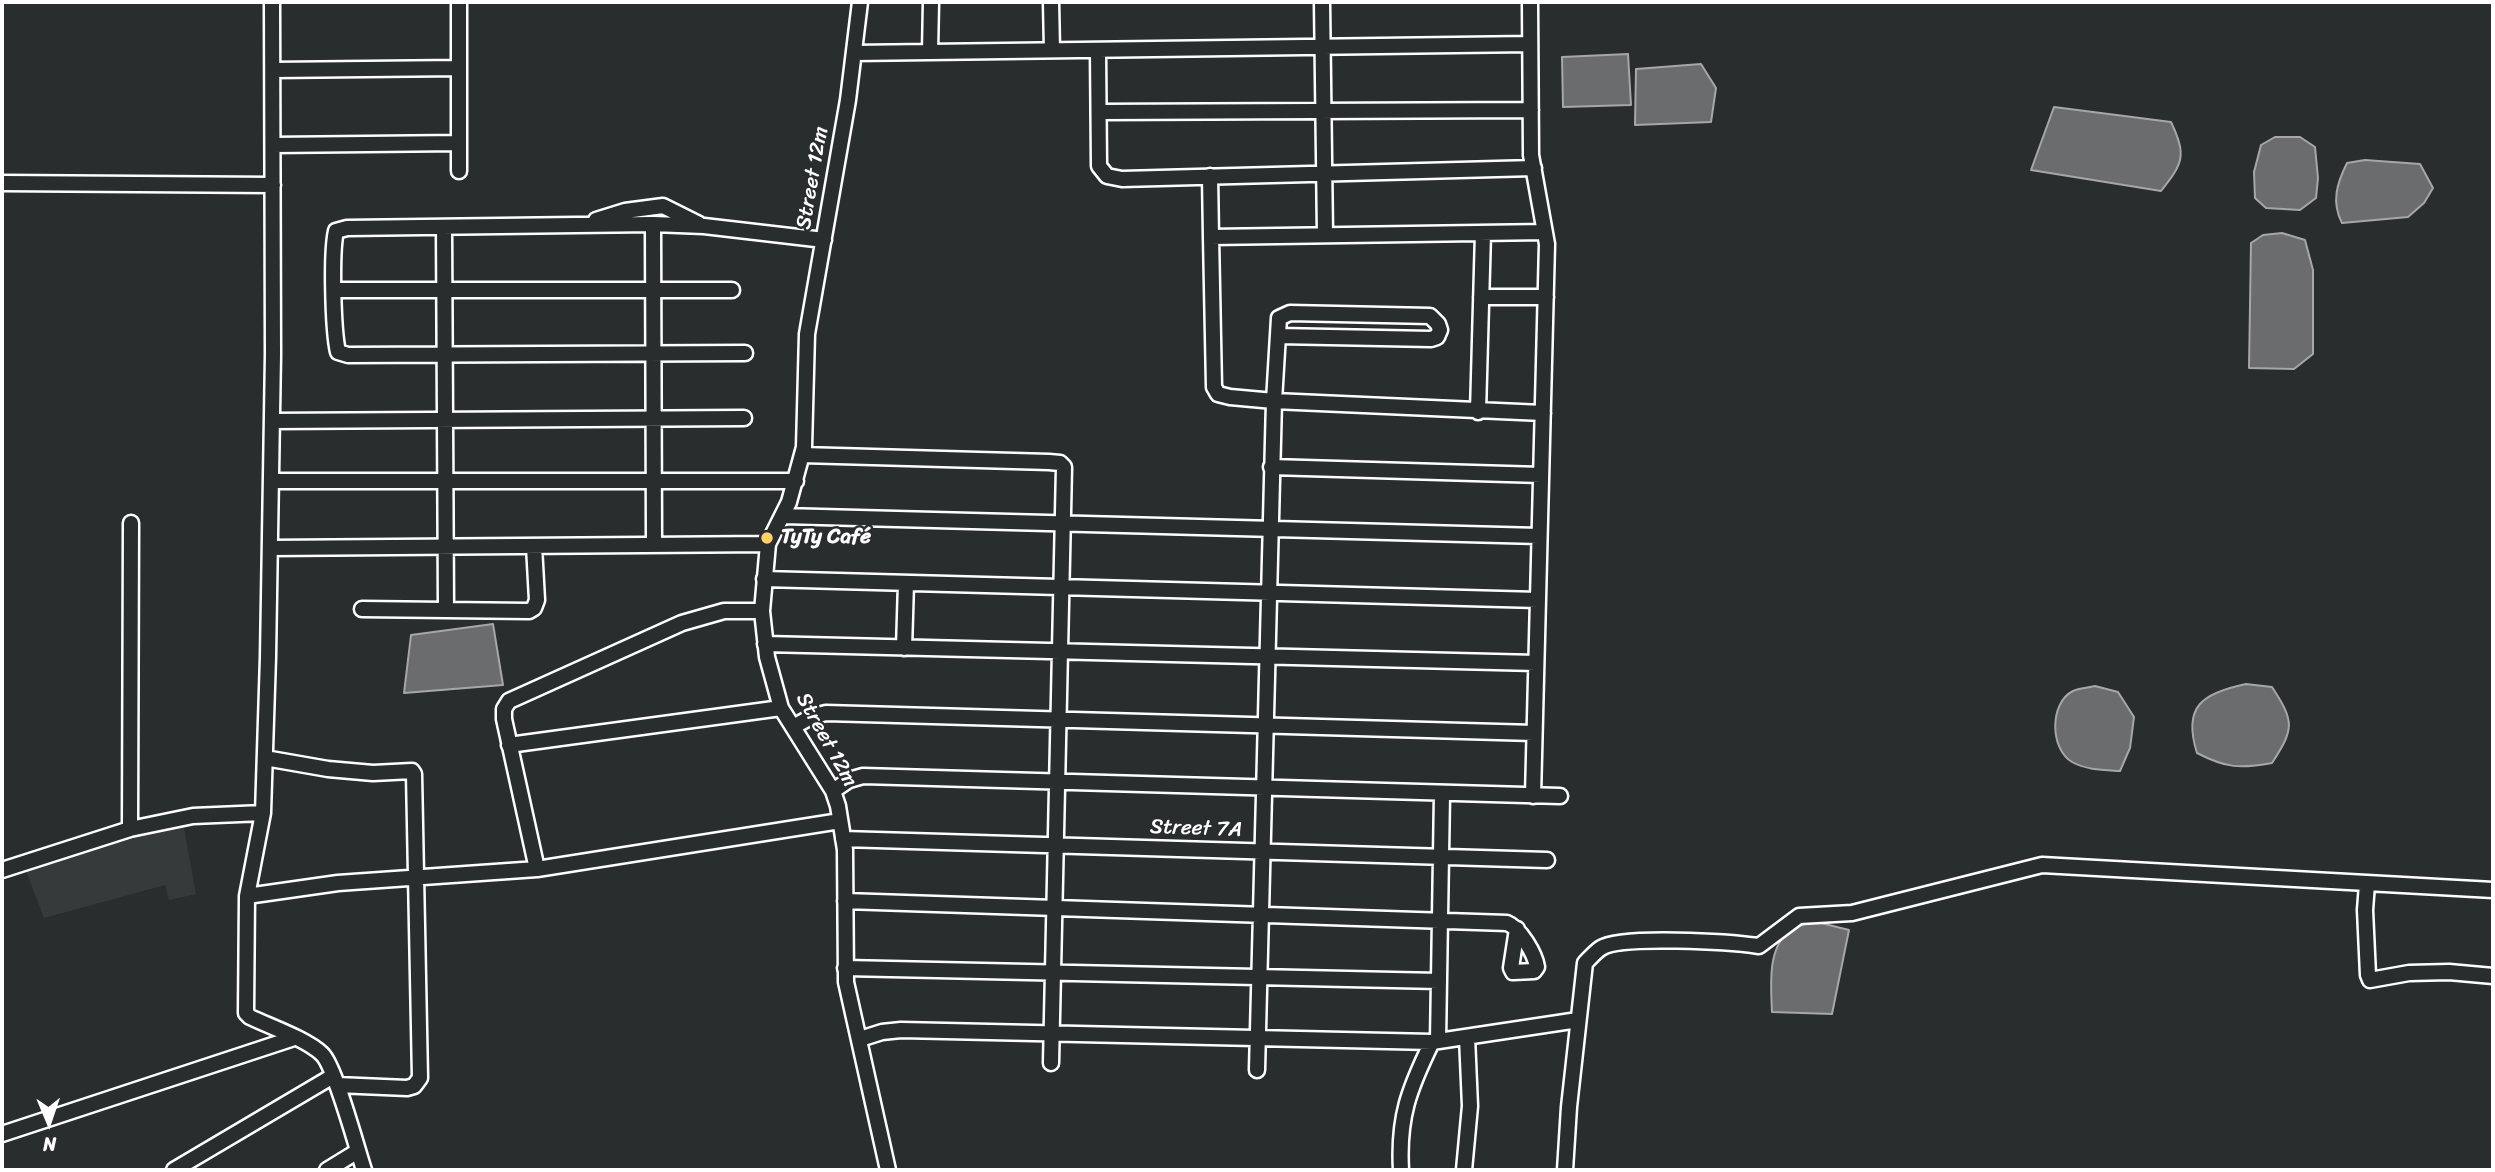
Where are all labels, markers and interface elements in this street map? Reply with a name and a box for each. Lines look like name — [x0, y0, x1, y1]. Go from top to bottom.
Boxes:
street label: Street 12m — [792, 125, 834, 231]
place label: TyTy Café — [781, 525, 871, 551]
marker: TyTy Café — [759, 530, 775, 546]
street label: Street 12m — [790, 689, 862, 791]
street label: Street 7A — [1149, 815, 1243, 843]
north arrow — [14, 1088, 84, 1158]
text: N — [43, 1128, 57, 1161]

